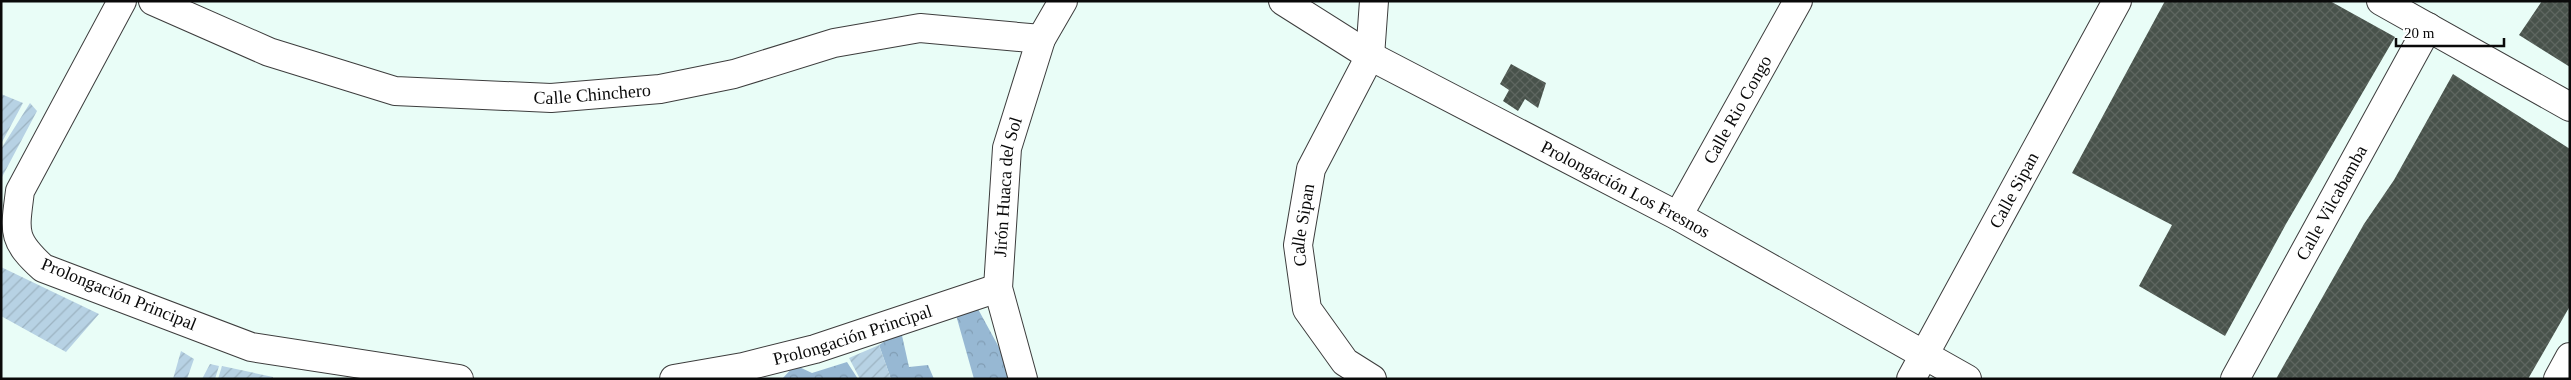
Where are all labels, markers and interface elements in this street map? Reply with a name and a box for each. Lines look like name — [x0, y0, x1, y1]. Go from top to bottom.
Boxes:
scale bar — [2396, 15, 2504, 47]
text: 20 m — [2404, 25, 2435, 41]
street label: Calle Rio Congo — [1699, 52, 1776, 167]
street label: Calle Chinchero — [533, 80, 652, 108]
street label: Jirón Huaca del Sol — [990, 114, 1026, 258]
street label: Prolongación Los Fresnos — [1538, 137, 1713, 242]
street label: Calle Vilcabamba — [2292, 142, 2371, 264]
street label: Calle Sipan — [1985, 149, 2043, 232]
street label: Calle Sipan — [1288, 182, 1318, 268]
street label: Prolongación Principal — [39, 254, 199, 334]
street label: Prolongación Principal — [771, 301, 934, 369]

